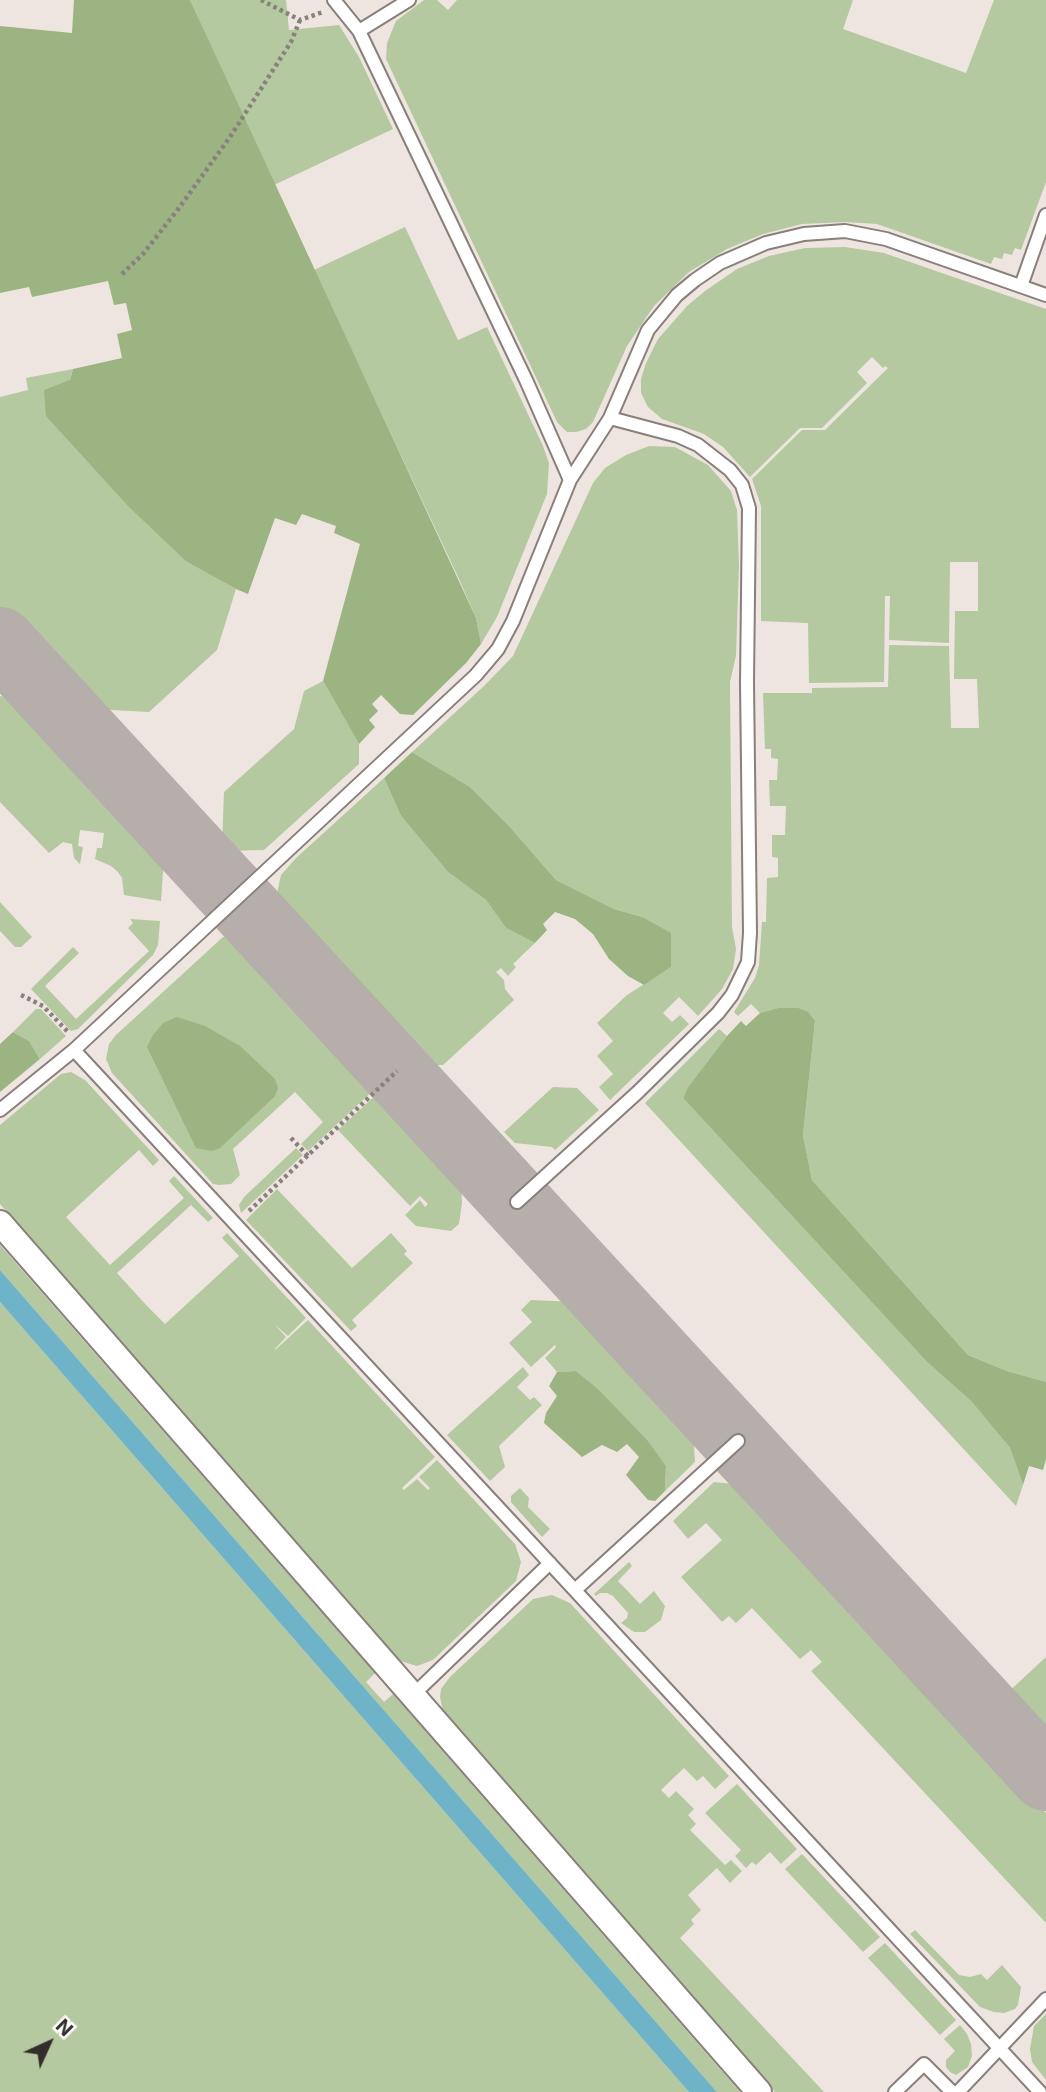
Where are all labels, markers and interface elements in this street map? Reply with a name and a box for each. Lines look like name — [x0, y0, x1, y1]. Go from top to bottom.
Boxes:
north arrow — [14, 2008, 84, 2078]
text: N — [51, 2015, 77, 2041]

